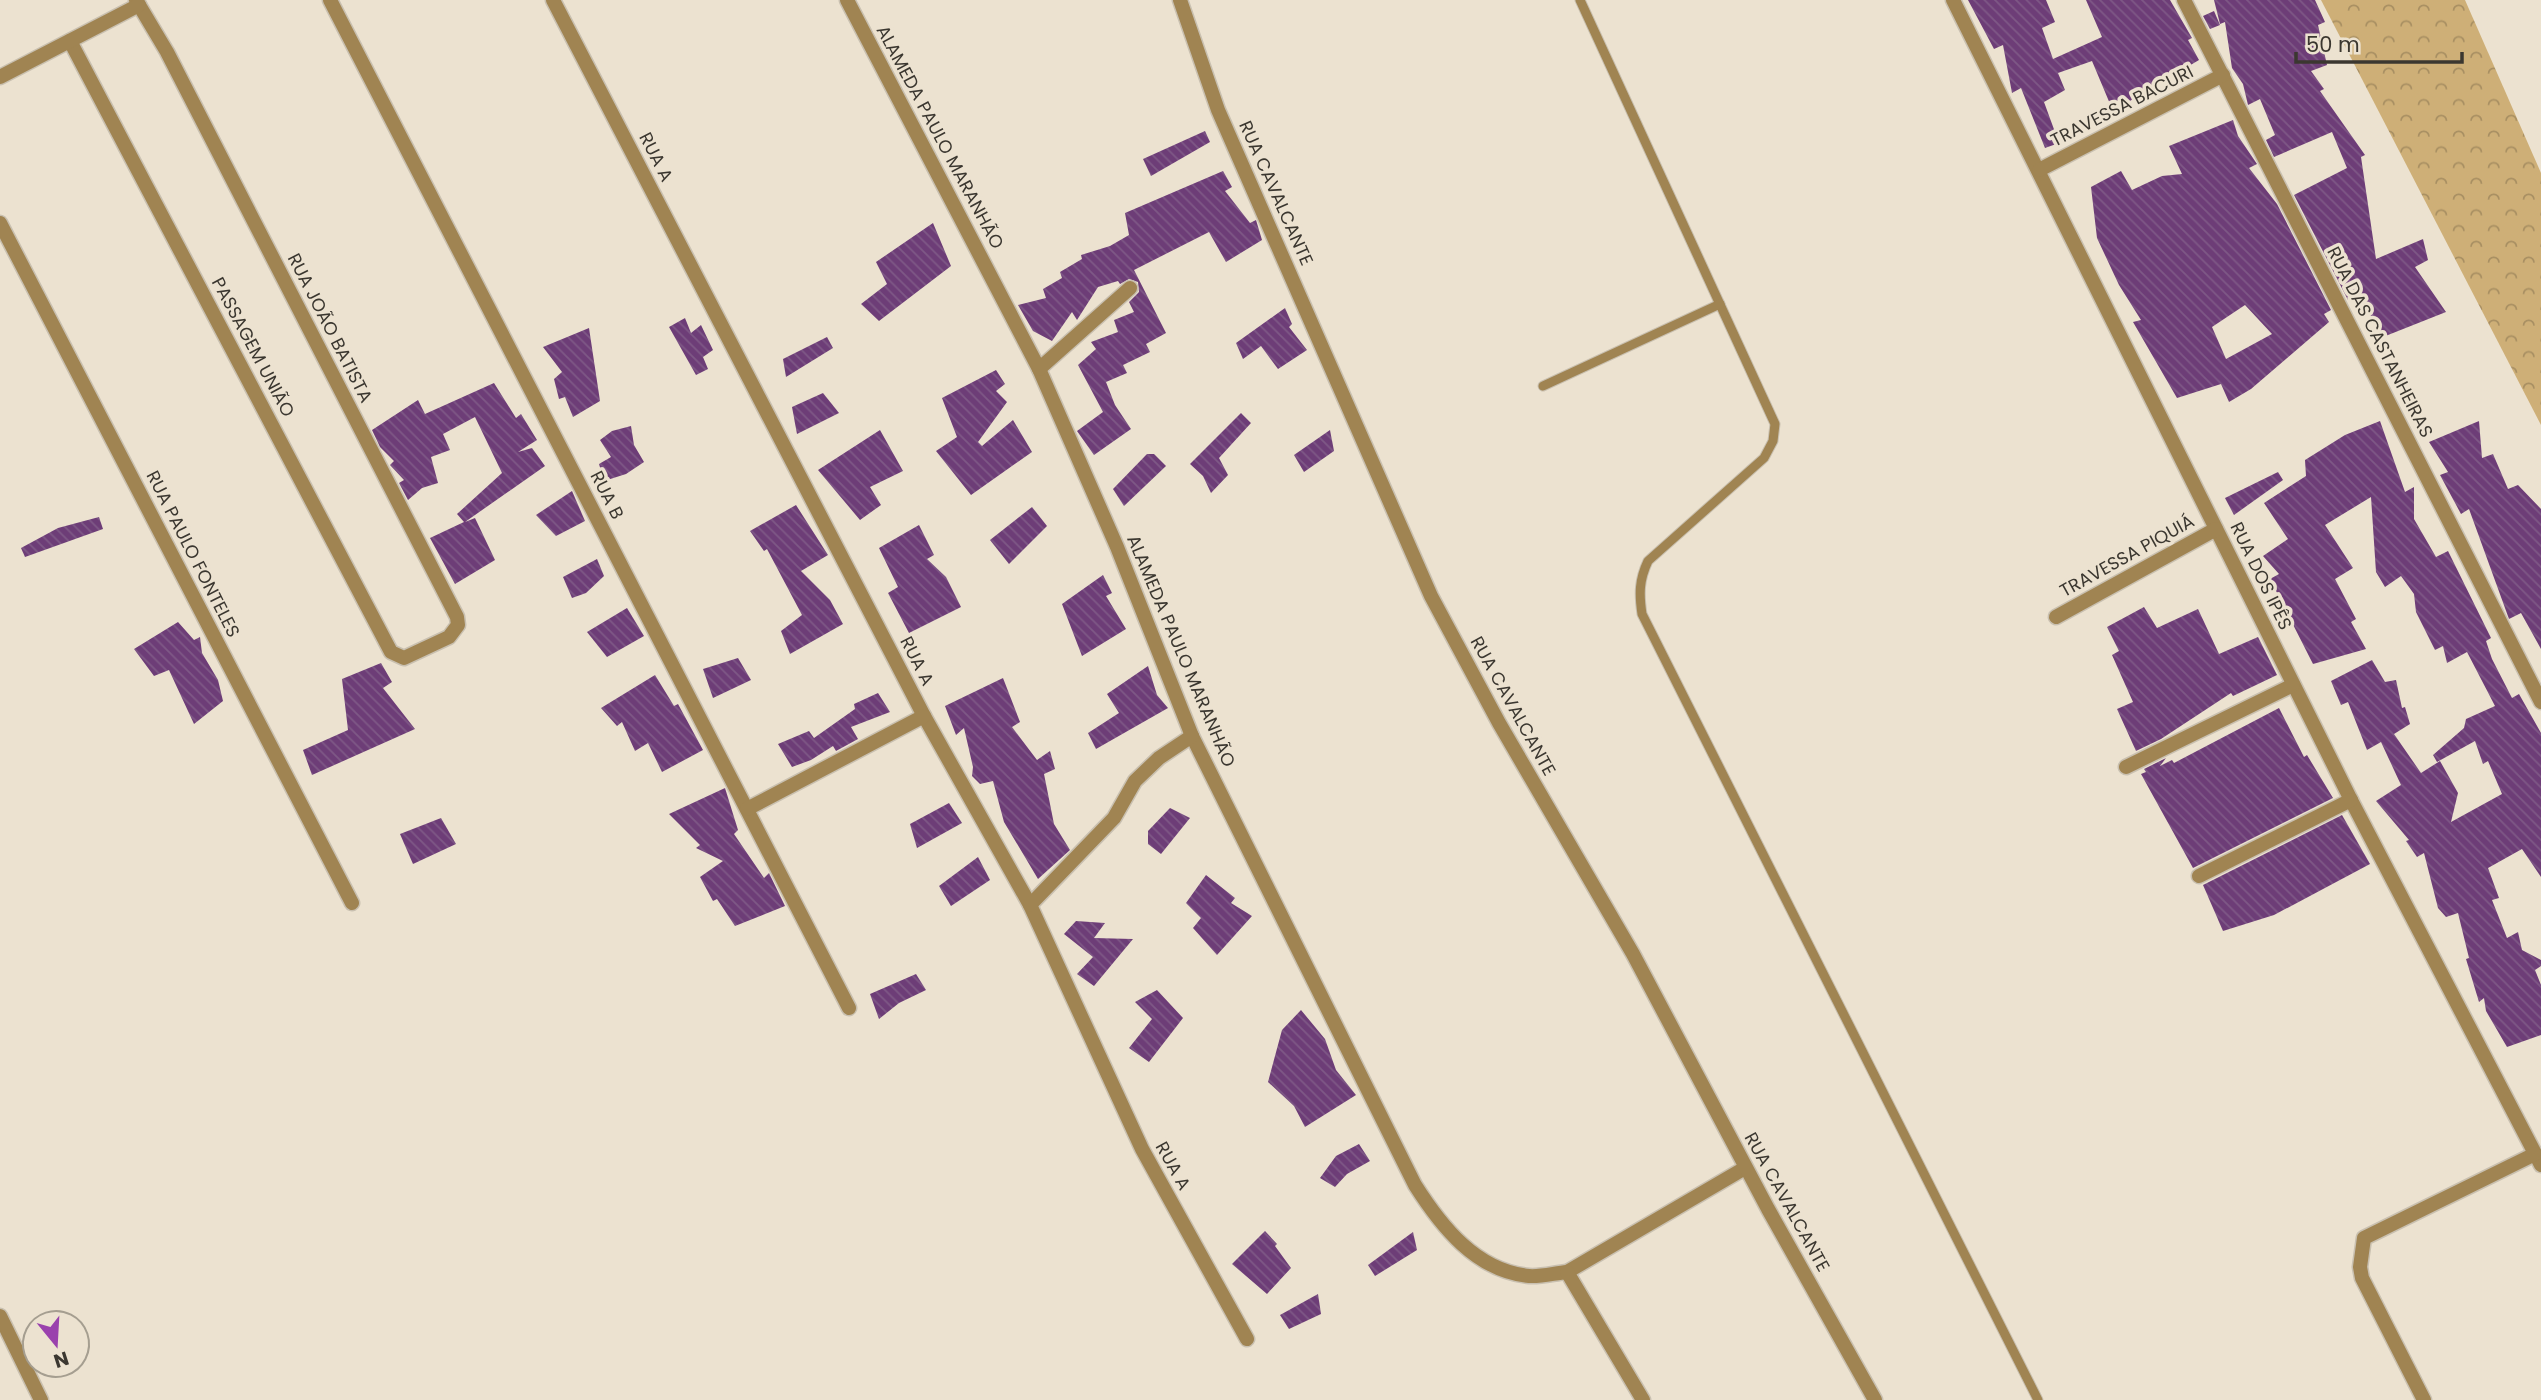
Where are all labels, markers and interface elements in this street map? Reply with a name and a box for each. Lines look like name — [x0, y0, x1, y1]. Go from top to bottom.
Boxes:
street label: ALAMEDA PAULO MARANHÃO — [871, 21, 1010, 253]
scale bar — [2296, 21, 2462, 65]
text: 50 m — [2306, 30, 2360, 59]
street label: TRAVESSA BACURI — [2046, 59, 2197, 152]
street label: RUA CAVALCANTE — [1233, 117, 1320, 269]
street label: RUA A — [633, 128, 679, 186]
street label: RUA DAS CASTANHEIRAS — [2321, 242, 2440, 442]
street label: RUA JOÃO BATISTA — [282, 249, 379, 407]
street label: PASSAGEM UNIÃO — [206, 273, 301, 421]
street label: RUA PAULO FONTELES — [141, 466, 246, 641]
street label: RUA B — [585, 466, 630, 523]
street label: TRAVESSA PIQUIÁ — [2055, 508, 2198, 603]
street label: RUA DOS IPÊS — [2225, 518, 2298, 634]
street label: ALAMEDA PAULO MARANHÃO — [1121, 531, 1242, 771]
street label: RUA A — [894, 632, 940, 690]
street label: RUA CAVALCANTE — [1465, 632, 1562, 780]
street label: RUA CAVALCANTE — [1739, 1128, 1836, 1276]
street label: RUA A — [1150, 1137, 1197, 1195]
north arrow — [21, 1309, 91, 1379]
text: N — [50, 1345, 72, 1375]

